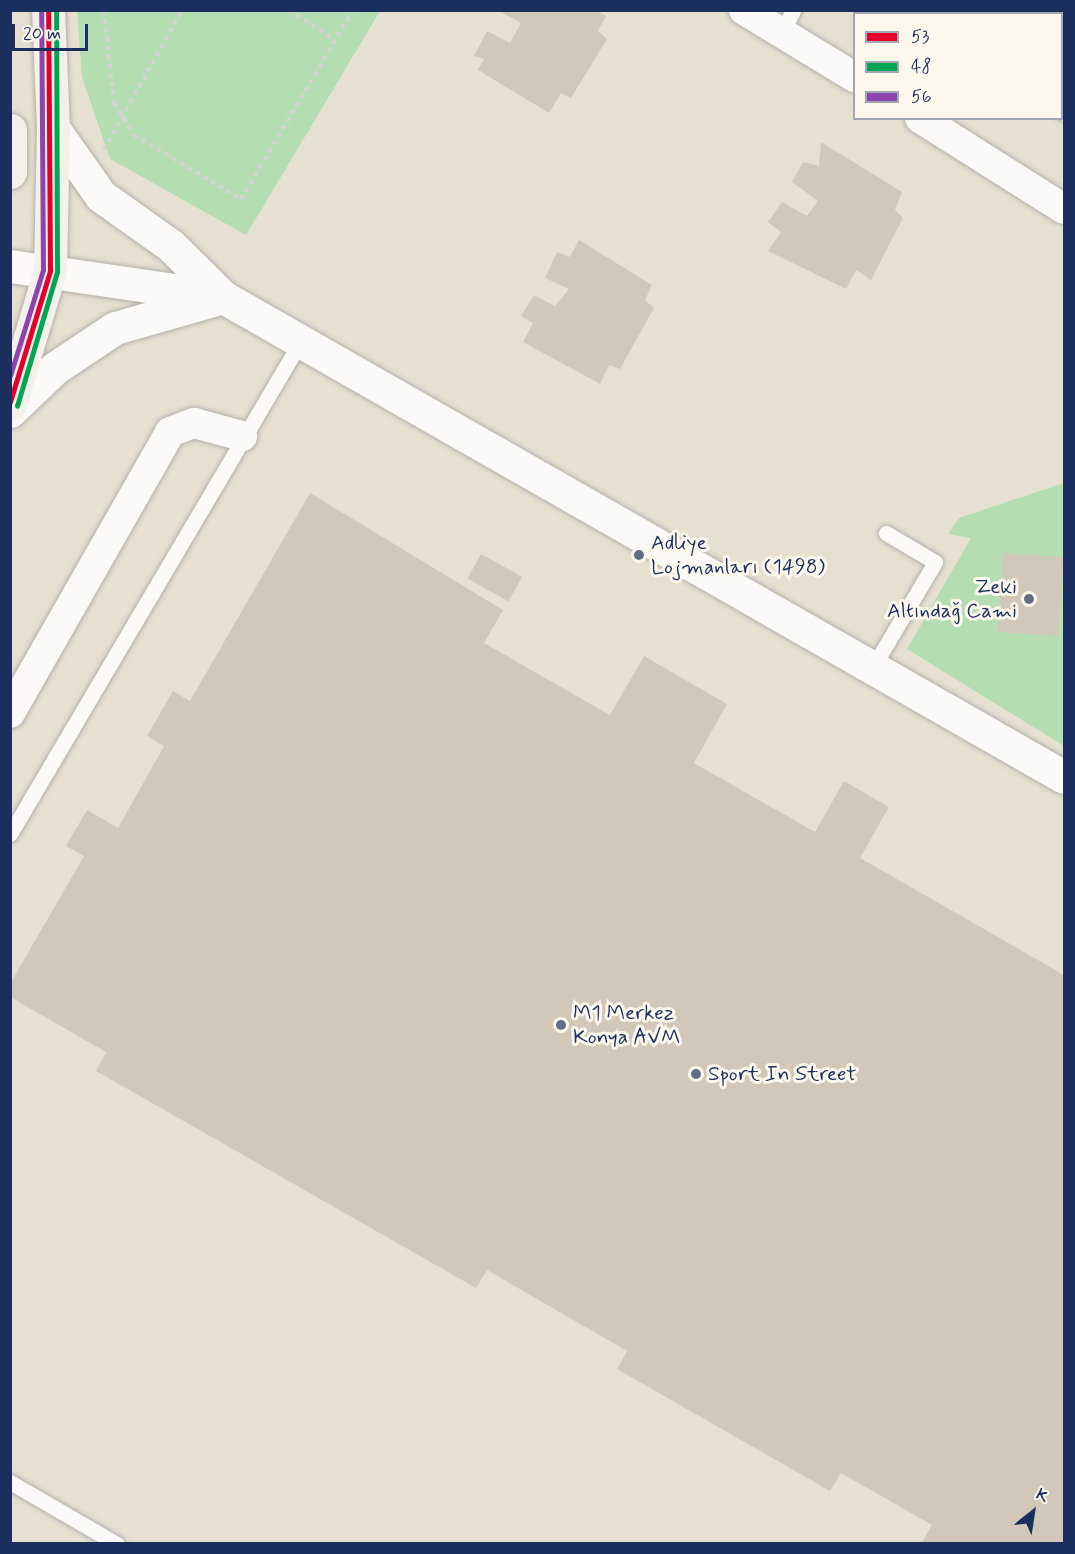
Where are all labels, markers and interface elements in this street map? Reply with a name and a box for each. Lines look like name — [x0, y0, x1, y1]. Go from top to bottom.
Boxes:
scale bar — [15, 12, 92, 50]
legend — [853, 12, 1063, 120]
text: 20 m — [23, 22, 61, 46]
text: 53 — [911, 25, 929, 49]
text: 48 — [911, 55, 931, 79]
text: 56 — [911, 85, 932, 109]
place label: Adliye Lojmanları (1498) — [651, 530, 825, 580]
marker: Adliye Lojmanları (1498) — [632, 548, 646, 562]
place label: Zeki Altındağ Cami — [887, 574, 1017, 624]
marker: Zeki Altındağ Cami — [1022, 592, 1036, 606]
place label: M1 Merkez Konya AVM — [573, 1000, 681, 1050]
marker: M1 Merkez Konya AVM — [554, 1018, 568, 1032]
place label: Sport In Street — [708, 1061, 853, 1087]
marker: Sport In Street — [689, 1067, 703, 1081]
north arrow — [1003, 1482, 1063, 1542]
text: K — [1032, 1484, 1052, 1508]

